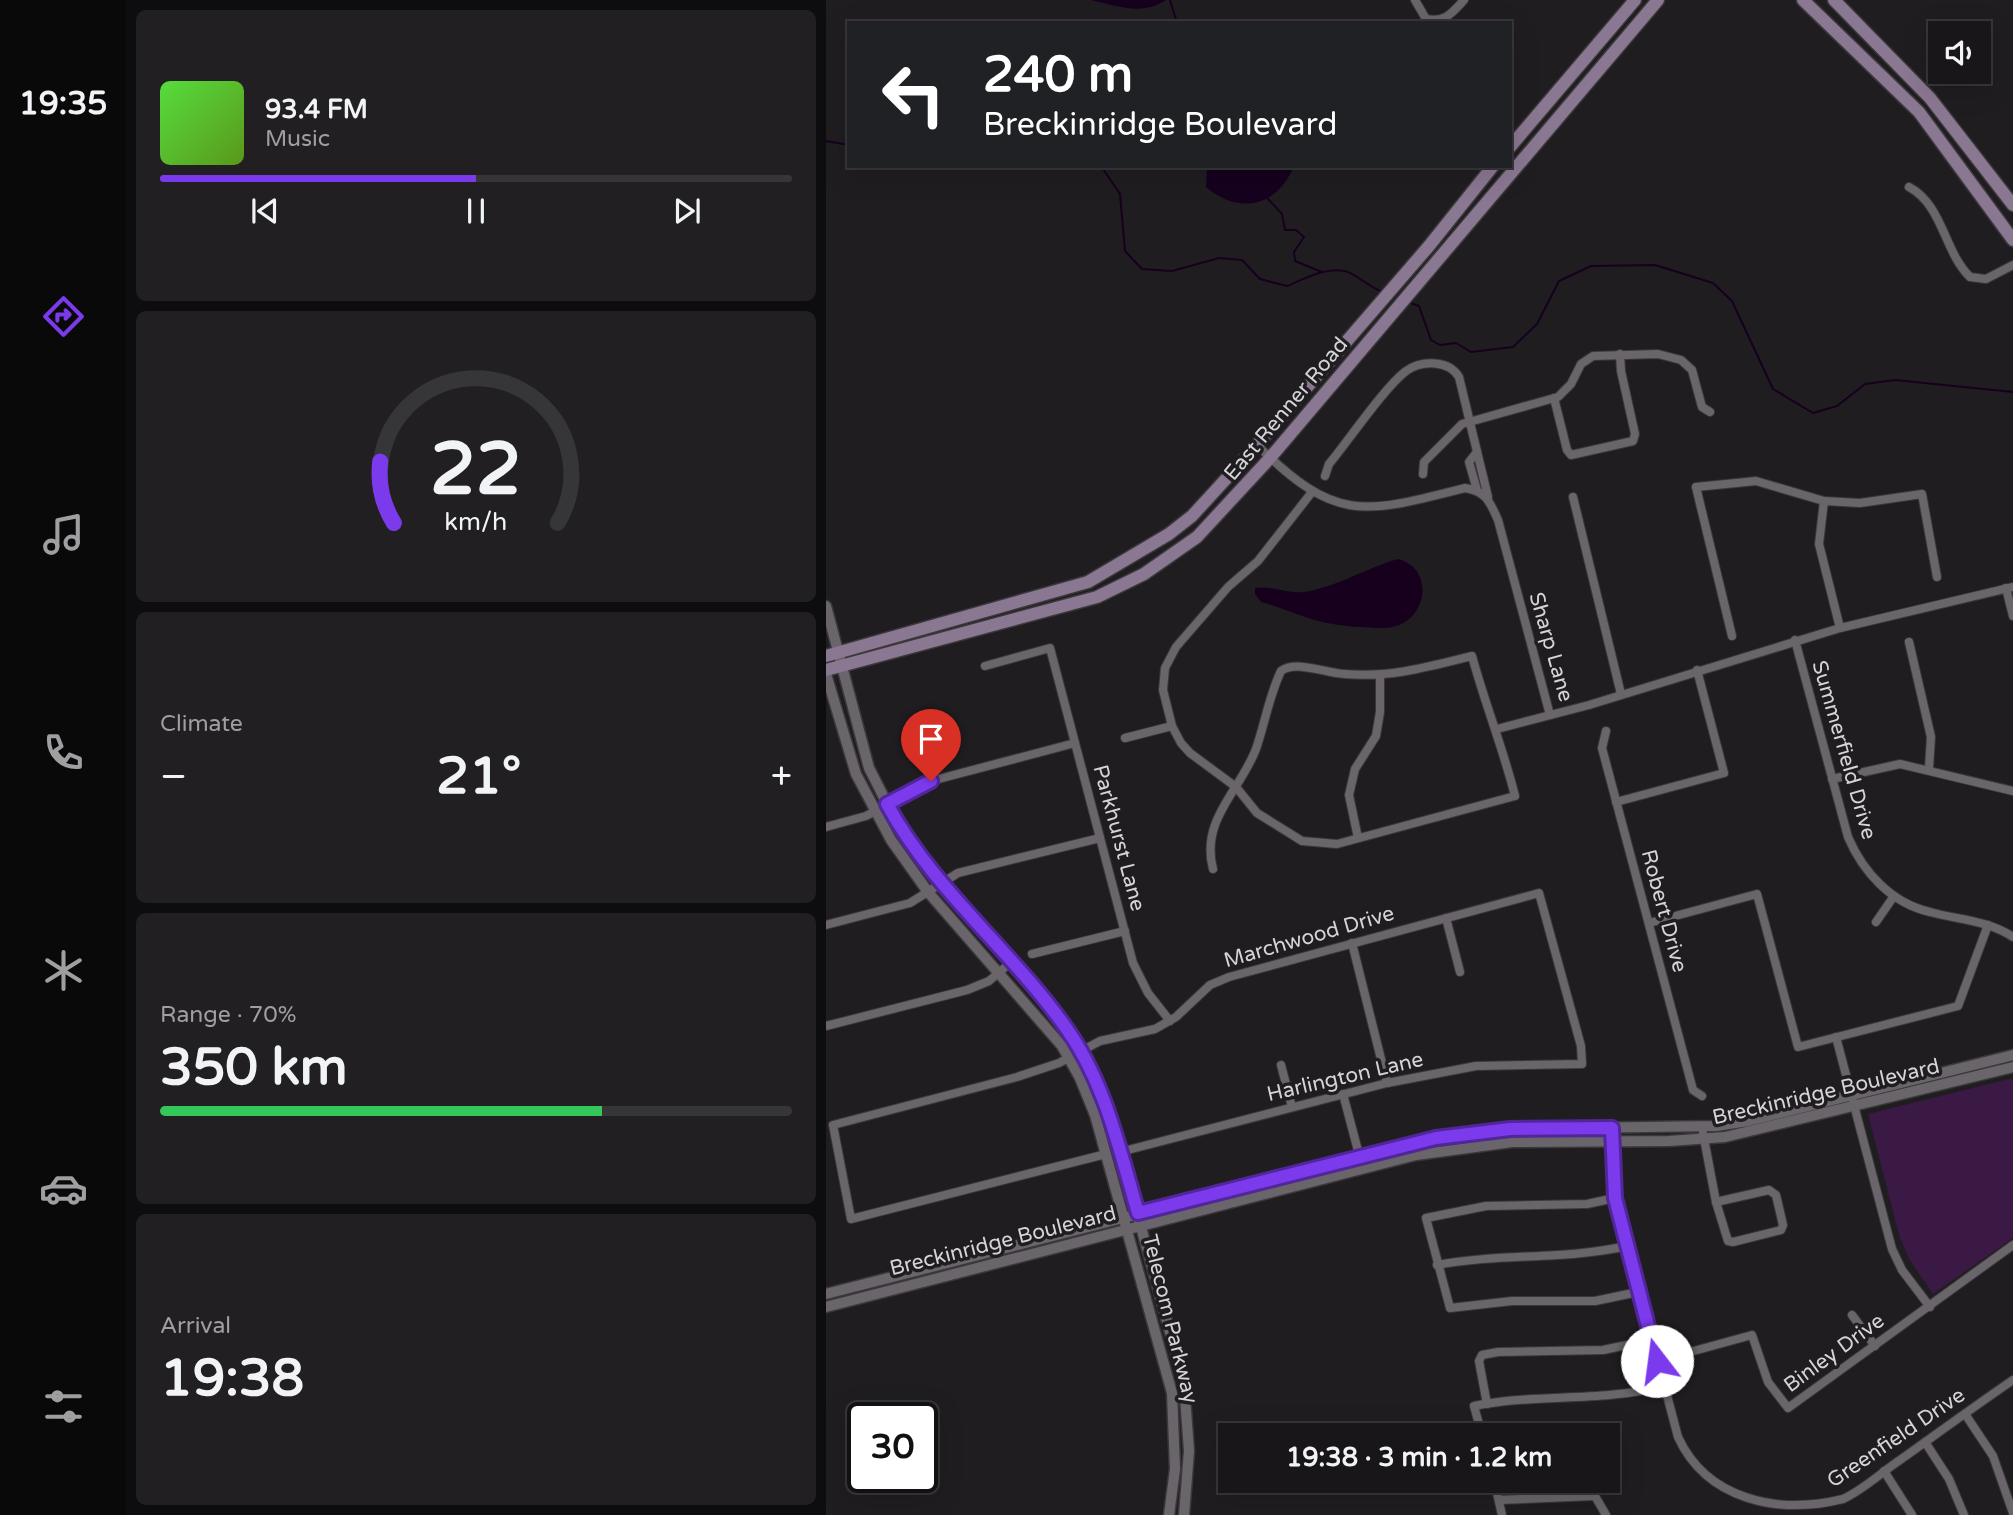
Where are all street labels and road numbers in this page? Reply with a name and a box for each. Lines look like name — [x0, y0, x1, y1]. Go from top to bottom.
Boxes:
street label: East Renner Road — [1219, 332, 1353, 486]
street label: Sharp Lane — [1523, 589, 1579, 705]
street label: Summerfield Drive — [1806, 658, 1882, 842]
street label: Parkhurst Lane — [1087, 762, 1151, 914]
street label: Robert Drive — [1636, 847, 1692, 975]
street label: Marchwood Drive — [1221, 901, 1397, 973]
street label: Harlington Lane — [1264, 1047, 1426, 1107]
street label: Breckinridge Boulevard — [1710, 1054, 1942, 1130]
street label: Breckinridge Boulevard — [887, 1201, 1119, 1281]
street label: Telecom Parkway — [1137, 1232, 1203, 1406]
street label: Binley Drive — [1779, 1308, 1889, 1398]
street label: Greenfield Drive — [1822, 1383, 1970, 1493]

